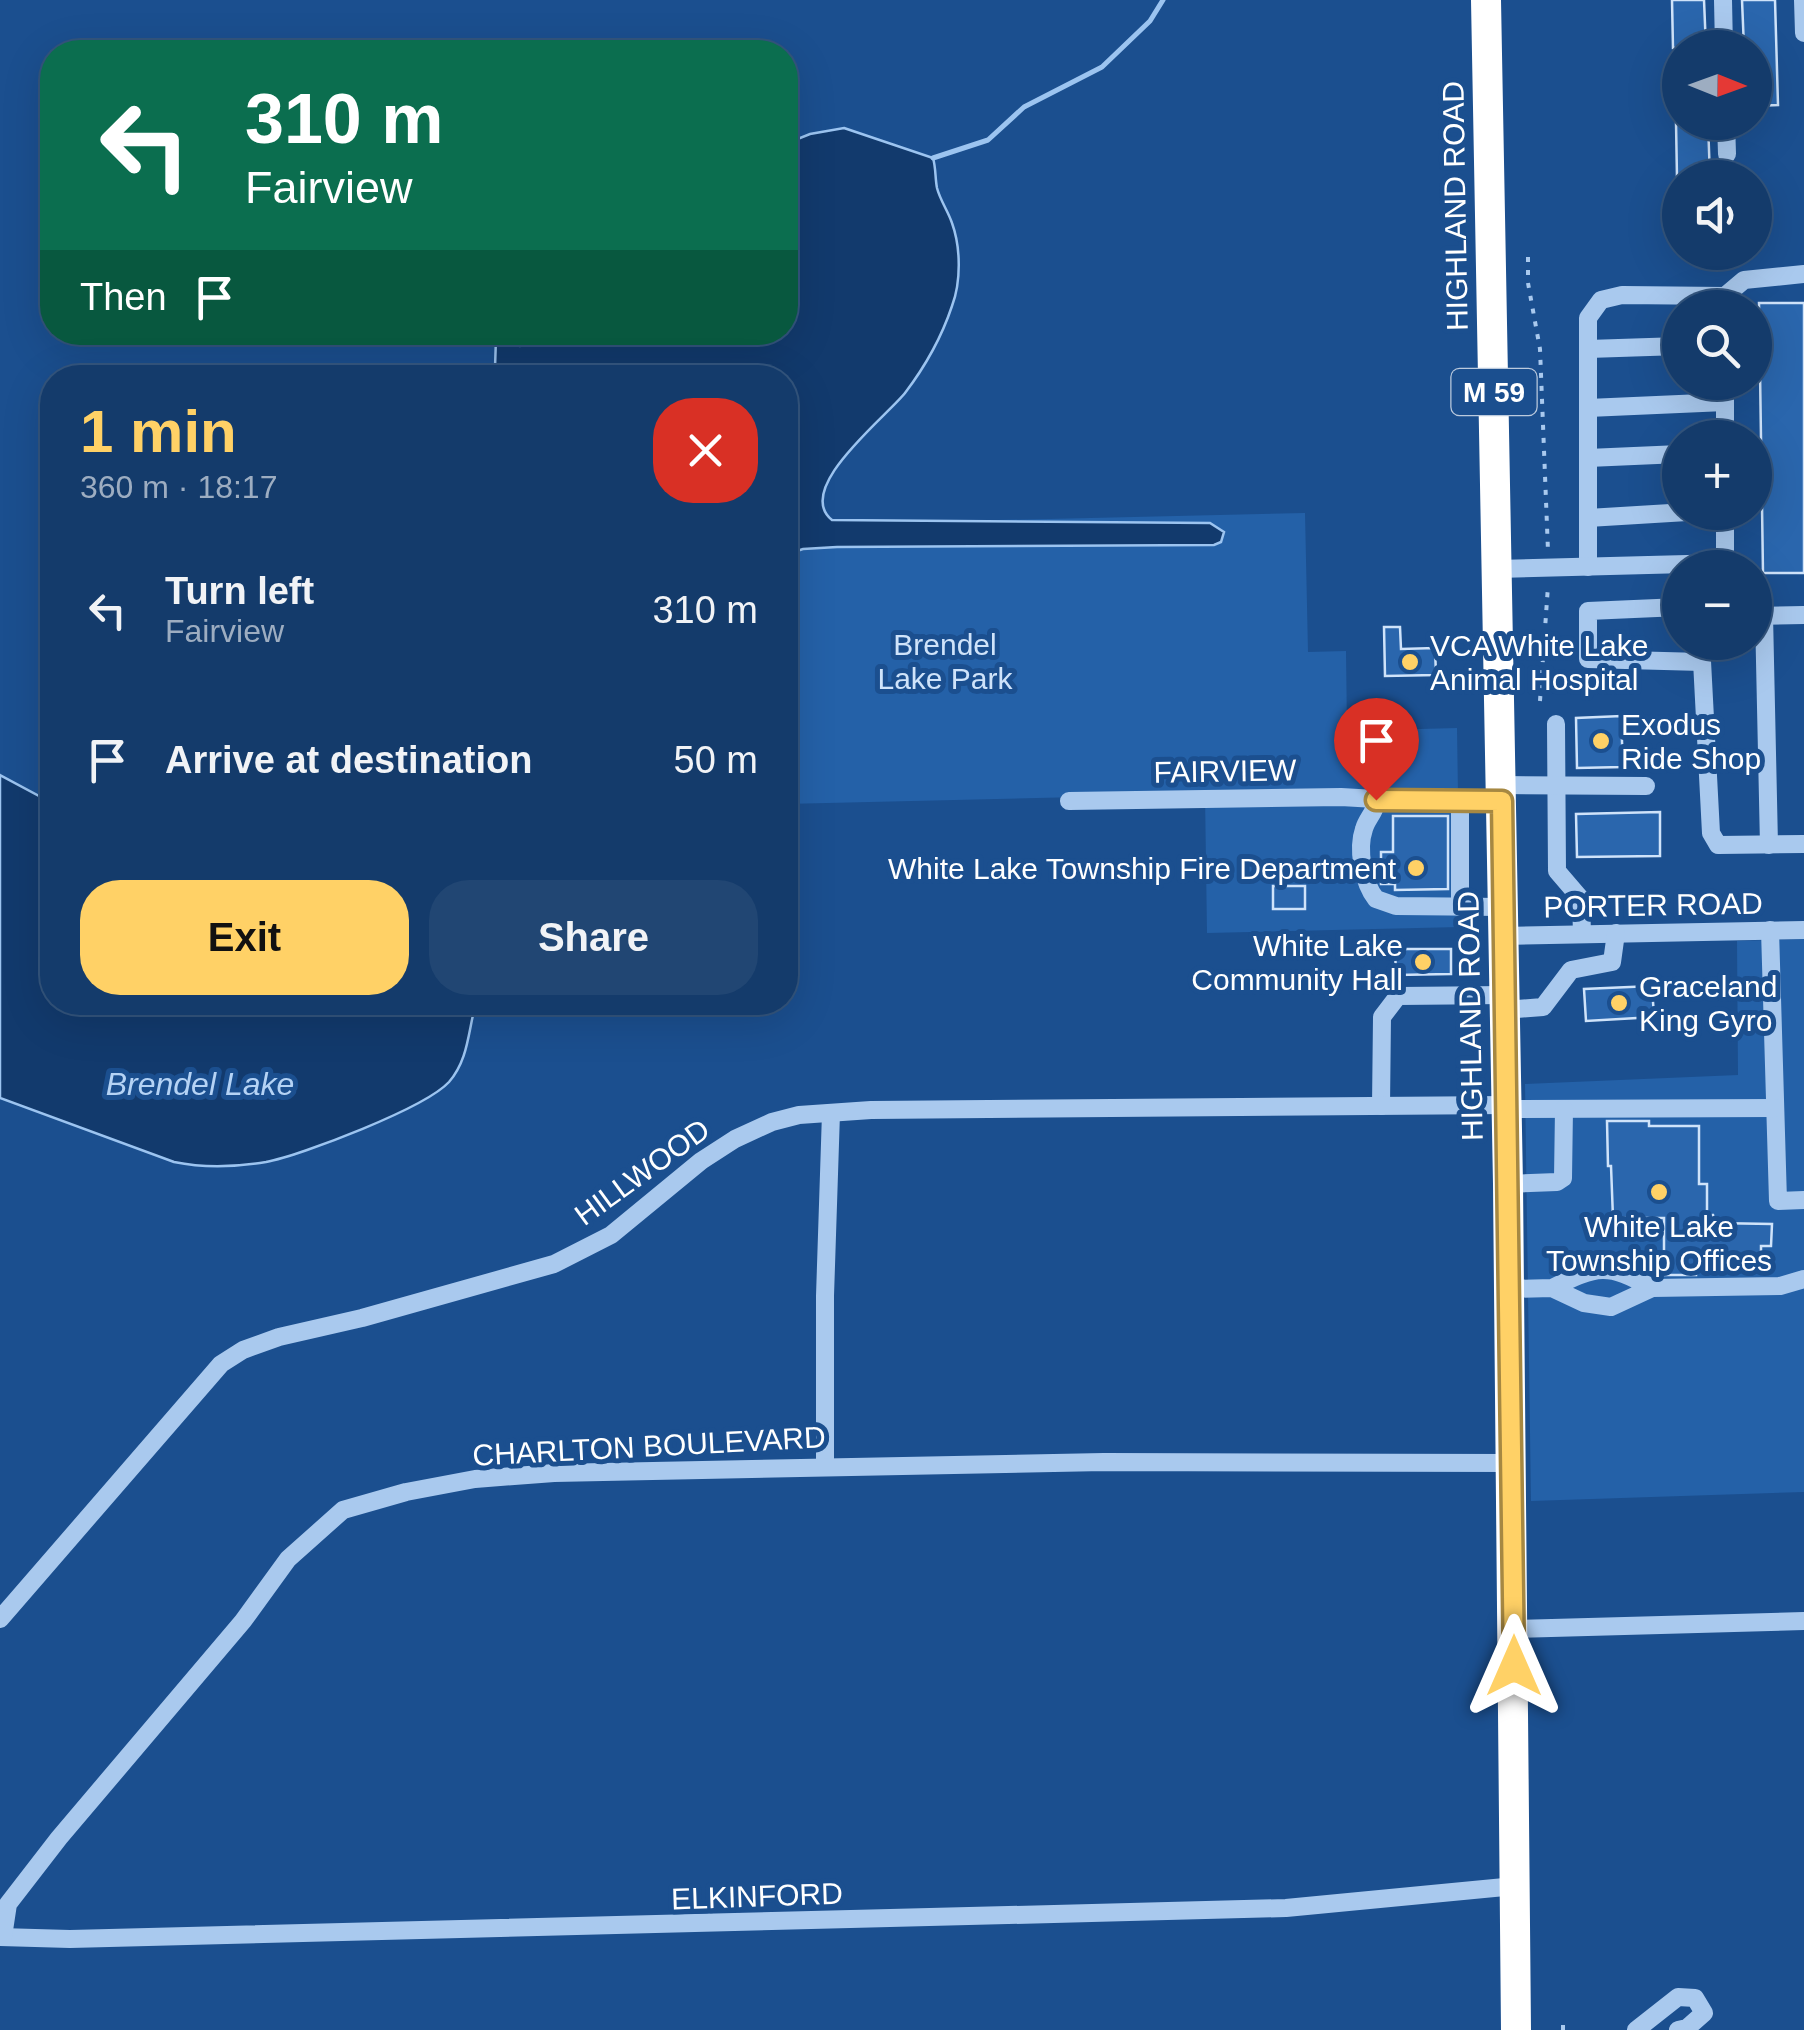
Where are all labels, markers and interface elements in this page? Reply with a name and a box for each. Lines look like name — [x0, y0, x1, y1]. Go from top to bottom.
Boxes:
north arrow — [1662, 30, 1772, 140]
map controls — [1662, 30, 1772, 660]
icon: left — [80, 80, 210, 210]
text: 310 m — [245, 80, 443, 158]
street label: HIGHLAND ROAD — [1436, 81, 1474, 331]
button: sound — [1662, 160, 1772, 270]
text: Fairview — [245, 162, 413, 213]
icon: arrive — [187, 270, 242, 325]
text: Then — [80, 276, 167, 318]
button: search — [1662, 290, 1772, 400]
road number: M 59 — [1452, 369, 1536, 415]
text: 1 min — [80, 398, 237, 465]
button: close — [653, 398, 758, 503]
button: + — [1662, 420, 1772, 530]
text: 360 m · 18:17 — [80, 469, 277, 505]
button: − — [1662, 550, 1772, 660]
text: Turn left — [165, 570, 314, 612]
icon: left — [80, 583, 135, 638]
text: 310 m — [652, 589, 758, 631]
text: Fairview — [165, 613, 284, 649]
park label: Brendel Lake Park — [877, 628, 1014, 695]
place label: VCA White Lake Animal Hospital — [1430, 629, 1648, 696]
marker: VCA White Lake Animal Hospital — [1399, 651, 1421, 673]
pin — [1334, 698, 1419, 801]
place label: Exodus Ride Shop — [1621, 708, 1761, 775]
icon: arrive — [1349, 713, 1404, 768]
marker: Exodus Ride Shop — [1590, 730, 1612, 752]
icon: arrive — [80, 733, 135, 788]
text: Arrive at destination — [165, 739, 532, 781]
text: 50 m — [674, 739, 758, 781]
street label: FAIRVIEW — [1153, 753, 1297, 789]
place label: White Lake Township Fire Department — [888, 852, 1397, 885]
marker: White Lake Township Fire Department — [1405, 857, 1427, 879]
button: Exit — [80, 880, 409, 995]
button: Share — [429, 880, 758, 995]
street label: PORTER ROAD — [1543, 887, 1763, 923]
street label: HIGHLAND ROAD — [1451, 891, 1489, 1141]
place label: White Lake Community Hall — [1191, 929, 1403, 996]
marker: White Lake Community Hall — [1412, 951, 1434, 973]
place label: Graceland King Gyro — [1639, 970, 1777, 1037]
marker: Graceland King Gyro — [1608, 992, 1630, 1014]
water label: Brendel Lake — [106, 1066, 294, 1102]
street label: HILLWOOD — [568, 1112, 716, 1232]
marker: White Lake Township Offices — [1648, 1181, 1670, 1203]
place label: White Lake Township Offices — [1546, 1210, 1772, 1277]
street label: CHARLTON BOULEVARD — [472, 1420, 826, 1472]
position arrow — [1462, 1614, 1566, 1718]
street label: ELKINFORD — [671, 1877, 843, 1915]

